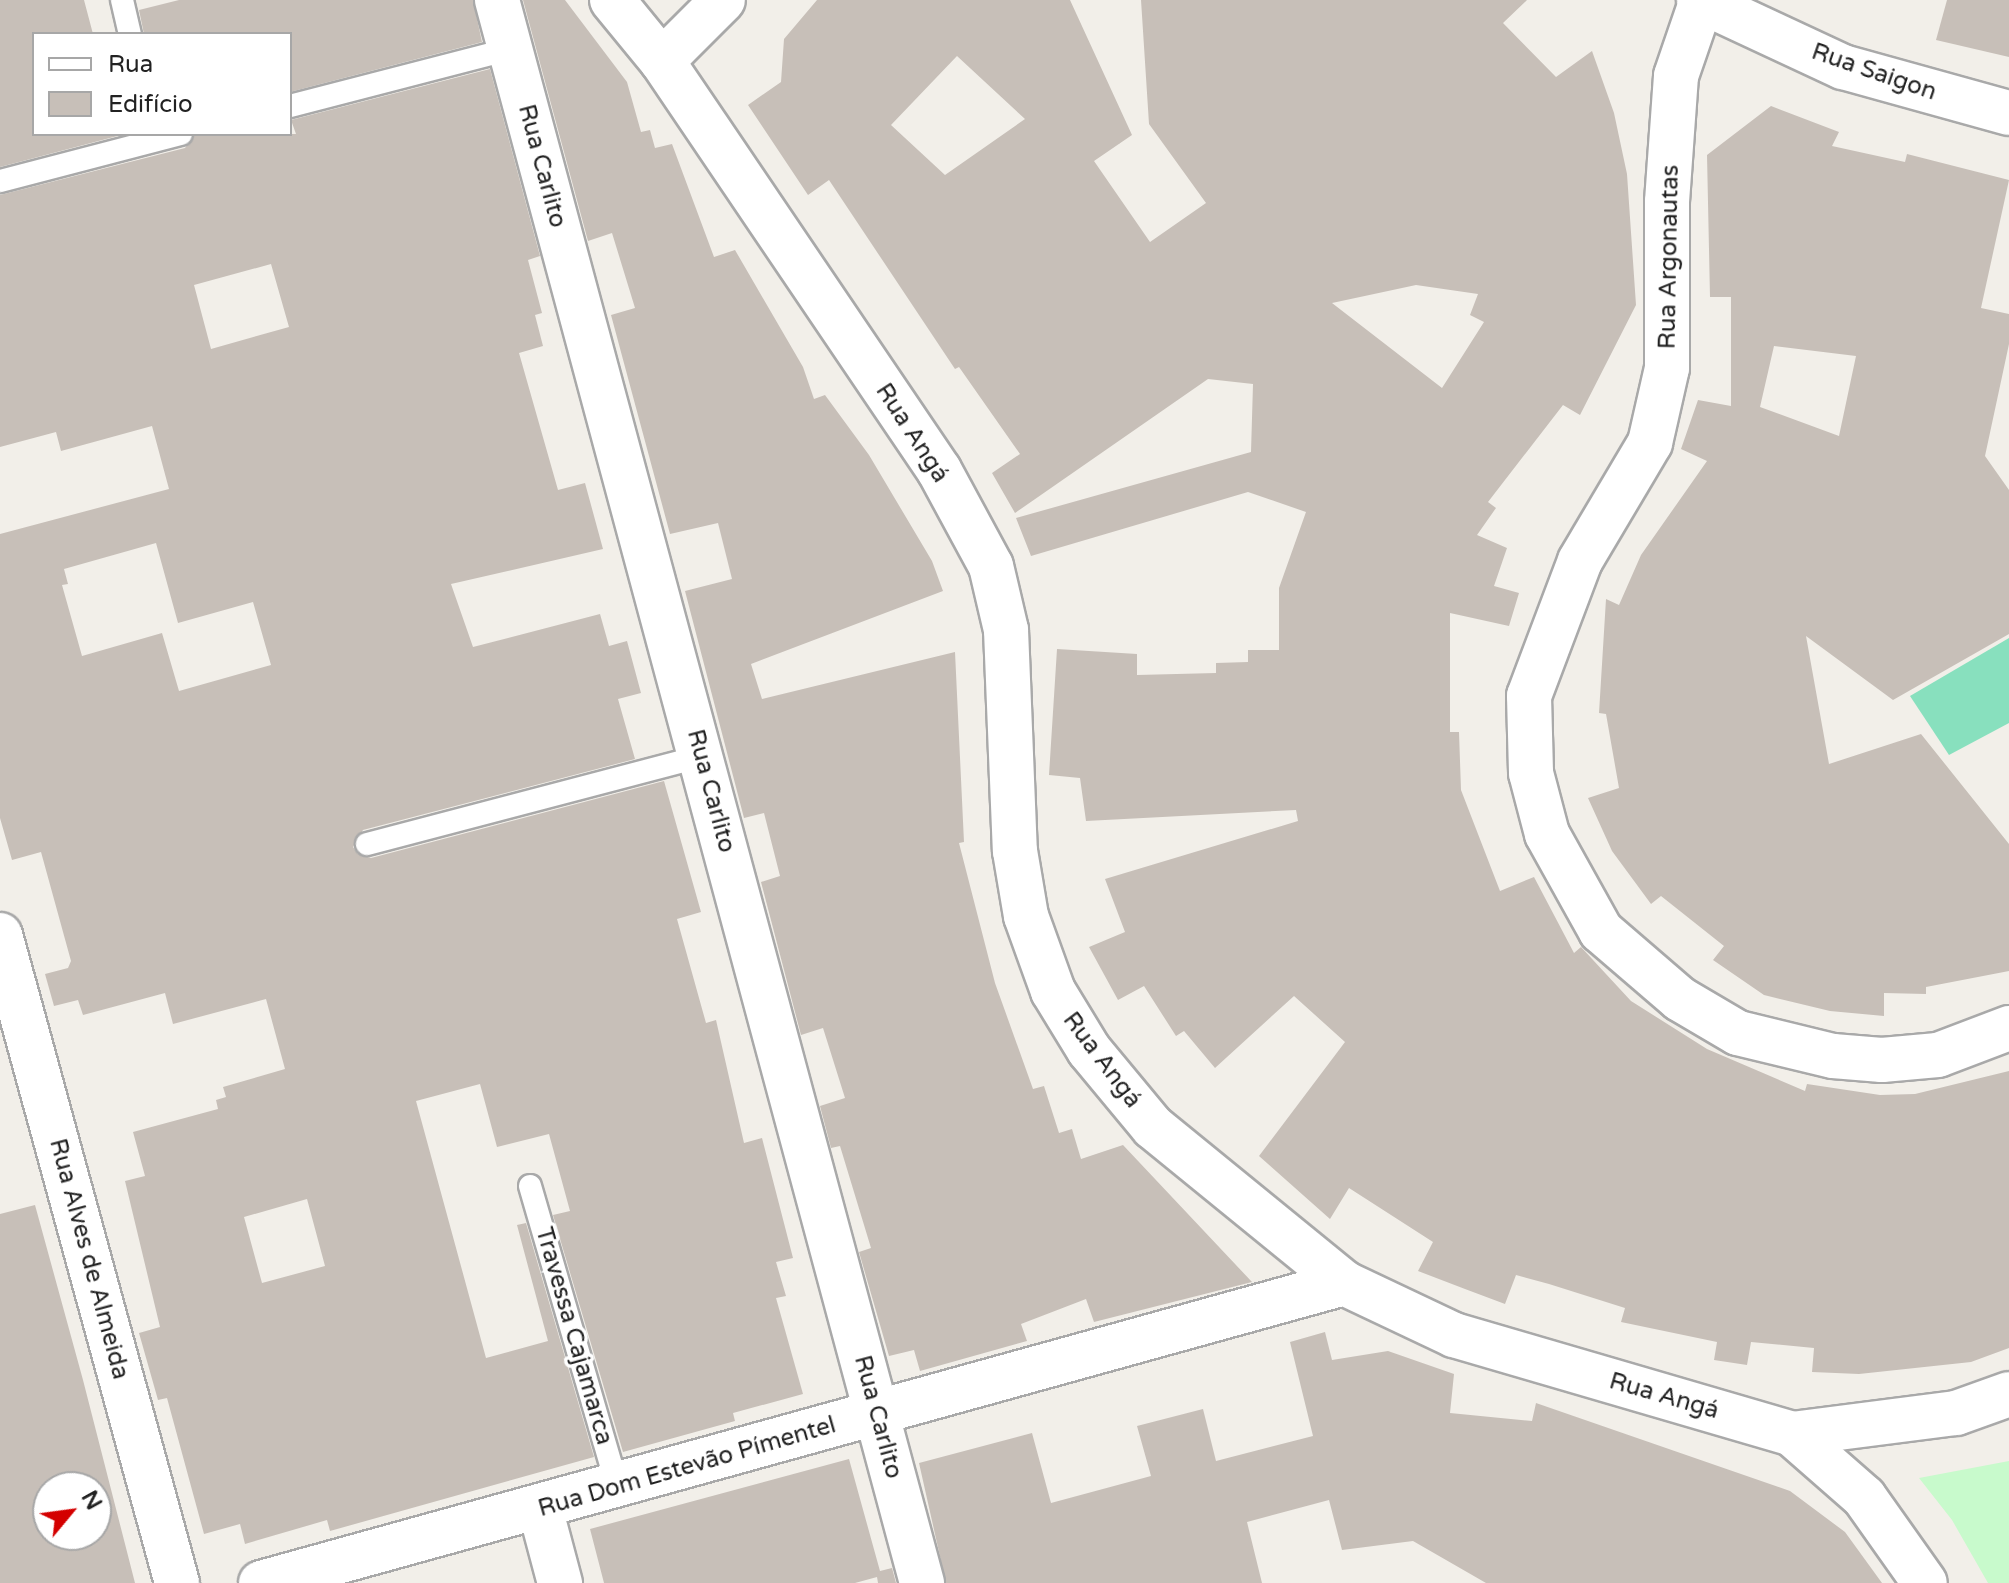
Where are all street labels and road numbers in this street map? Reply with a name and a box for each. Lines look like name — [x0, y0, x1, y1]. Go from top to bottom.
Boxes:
street label: Rua Saigon — [1808, 37, 1940, 107]
street label: Rua Carlito — [512, 101, 572, 231]
street label: Rua Argonautas — [1653, 164, 1685, 350]
street label: Rua Angá — [869, 378, 955, 488]
street label: Rua Carlito — [681, 726, 741, 856]
street label: Rua Angá — [1057, 1006, 1147, 1114]
street label: Rua Alves de Almeida — [43, 1136, 135, 1382]
street label: Travessa Cajamarca — [529, 1224, 619, 1448]
street label: Rua Carlito — [848, 1352, 908, 1482]
street label: Rua Angá — [1606, 1367, 1722, 1425]
street label: Rua Dom Estevão Pímentel — [535, 1411, 839, 1523]

